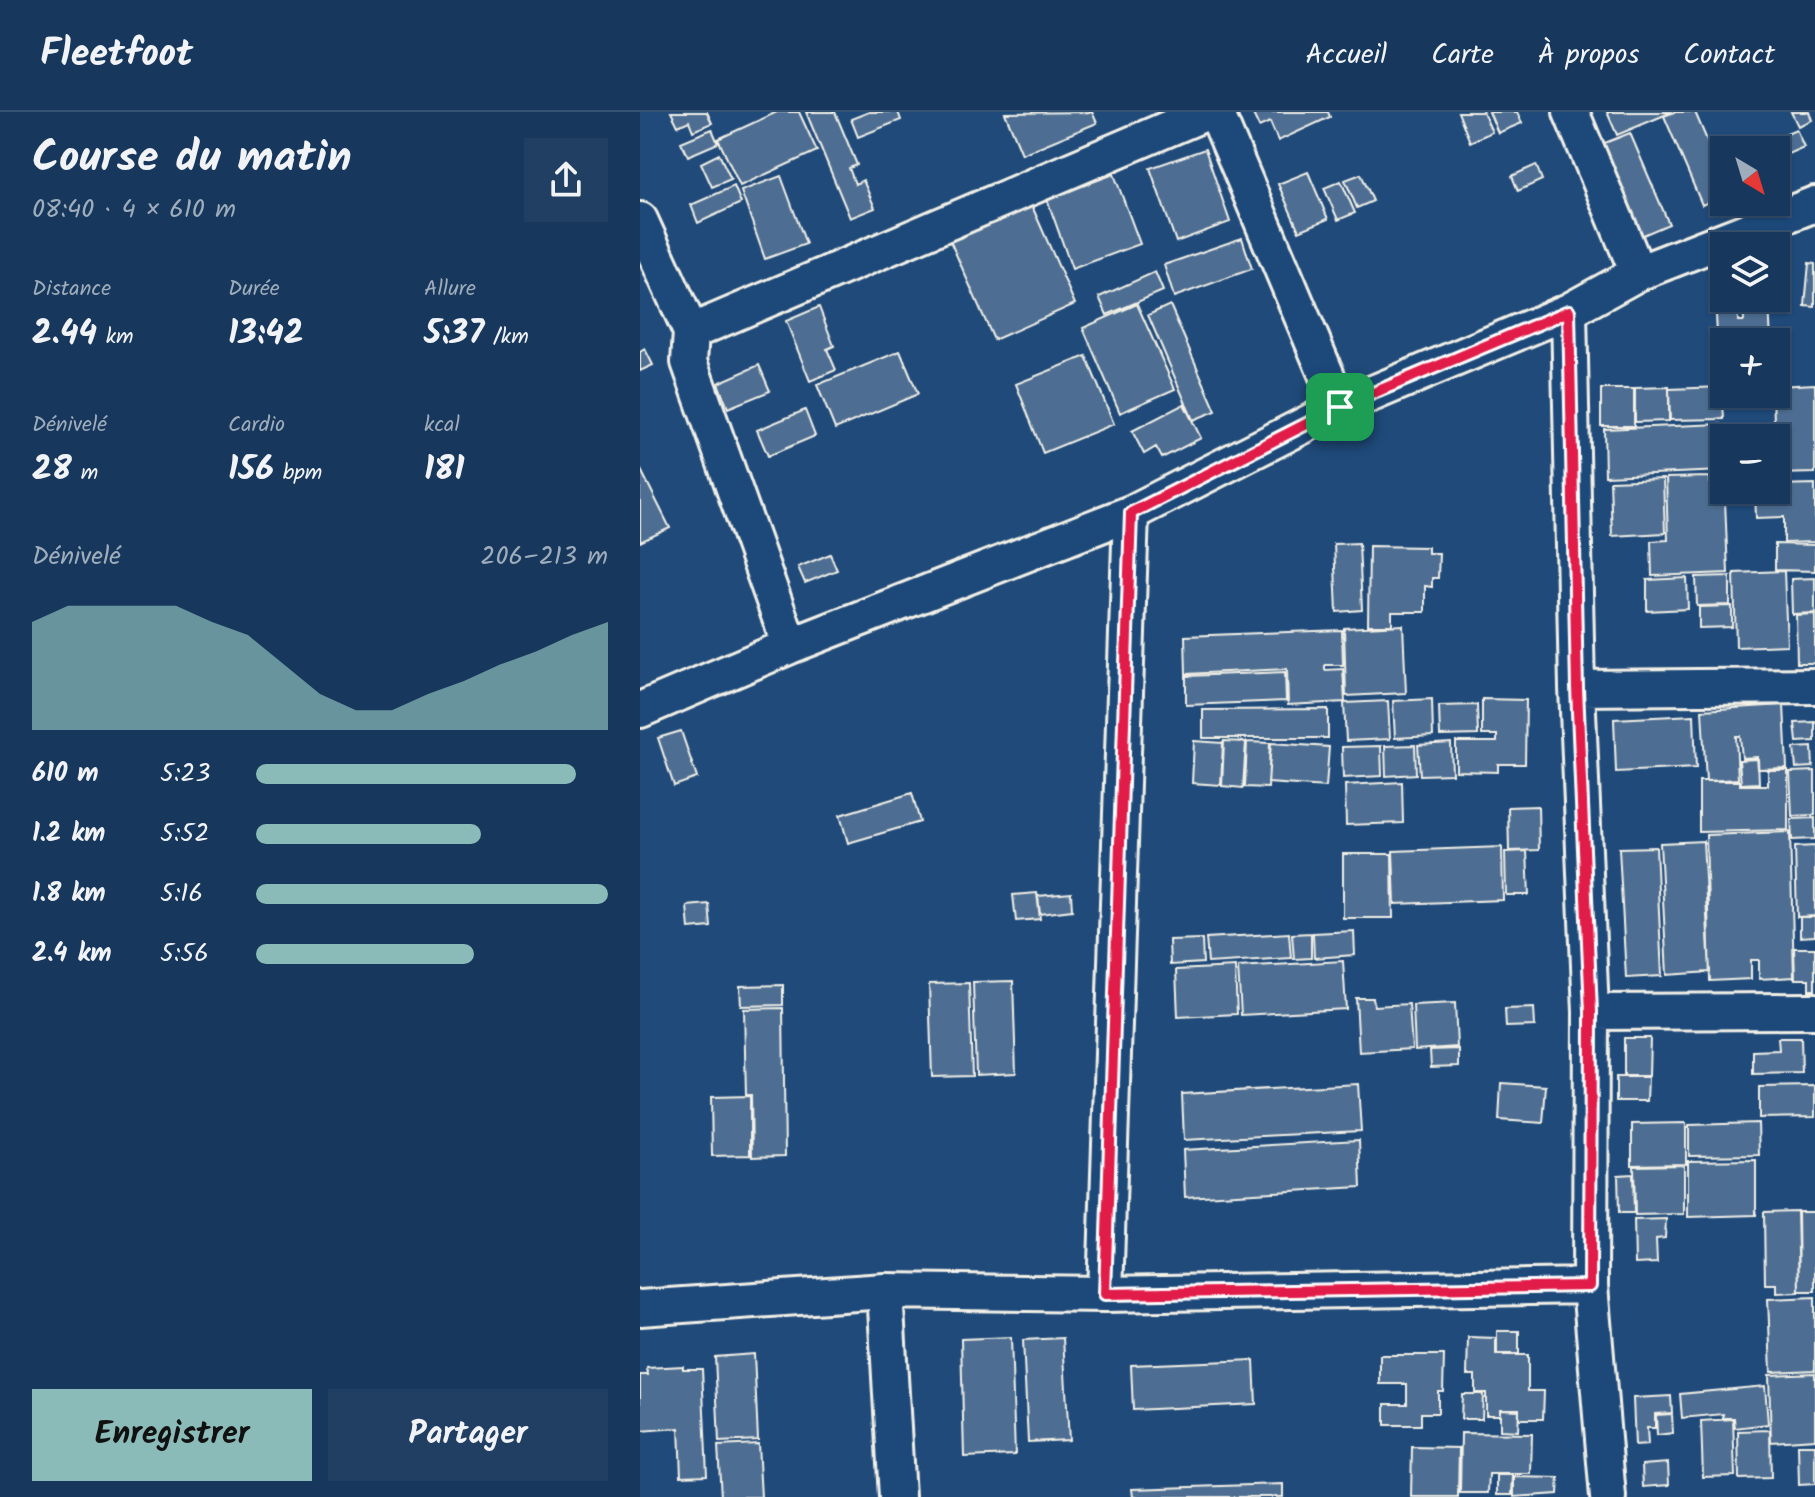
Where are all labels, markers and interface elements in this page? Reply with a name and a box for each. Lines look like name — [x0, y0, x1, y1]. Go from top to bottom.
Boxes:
text: Fleetfoot — [40, 25, 193, 85]
text: Accueil — [1306, 33, 1387, 78]
text: Carte — [1431, 33, 1494, 78]
text: À propos — [1538, 33, 1639, 78]
text: Contact — [1683, 33, 1775, 78]
text: Course du matin — [32, 124, 352, 194]
north arrow — [1710, 136, 1790, 216]
map controls — [1710, 136, 1790, 504]
button: share — [524, 138, 608, 222]
text: 08:40 · 4 × 610 m — [32, 189, 236, 231]
button: layers — [1710, 232, 1790, 312]
text: Distance — [32, 272, 111, 307]
text: Durée — [228, 272, 280, 307]
text: Allure — [424, 272, 476, 307]
text: 2.44 — [32, 307, 97, 361]
text: 13:42 — [228, 307, 304, 361]
text: 5:37 — [424, 307, 484, 361]
text: km — [97, 320, 134, 355]
text: /km — [484, 320, 529, 355]
button: + — [1710, 328, 1790, 408]
pin — [1306, 373, 1374, 441]
icon: arrive — [1318, 385, 1362, 429]
text: Dénivelé — [32, 408, 107, 443]
text: Cardio — [228, 408, 285, 443]
text: kcal — [424, 408, 460, 443]
button: − — [1710, 424, 1790, 504]
text: 28 — [32, 443, 72, 497]
text: 156 — [228, 443, 274, 497]
text: 181 — [424, 443, 465, 497]
text: m — [72, 456, 98, 491]
text: bpm — [274, 456, 322, 491]
text: Dénivelé — [32, 536, 121, 578]
text: 206–213 m — [480, 536, 608, 578]
text: 610 m — [32, 753, 99, 795]
text: 5:23 — [160, 753, 210, 795]
text: 1.2 km — [32, 813, 105, 855]
text: 5:52 — [160, 813, 209, 855]
text: 1.8 km — [32, 873, 105, 915]
text: 5:16 — [160, 873, 203, 915]
text: 2.4 km — [32, 933, 112, 975]
text: 5:56 — [160, 933, 209, 975]
button: Enregistrer — [32, 1389, 312, 1481]
button: Partager — [328, 1389, 608, 1481]

